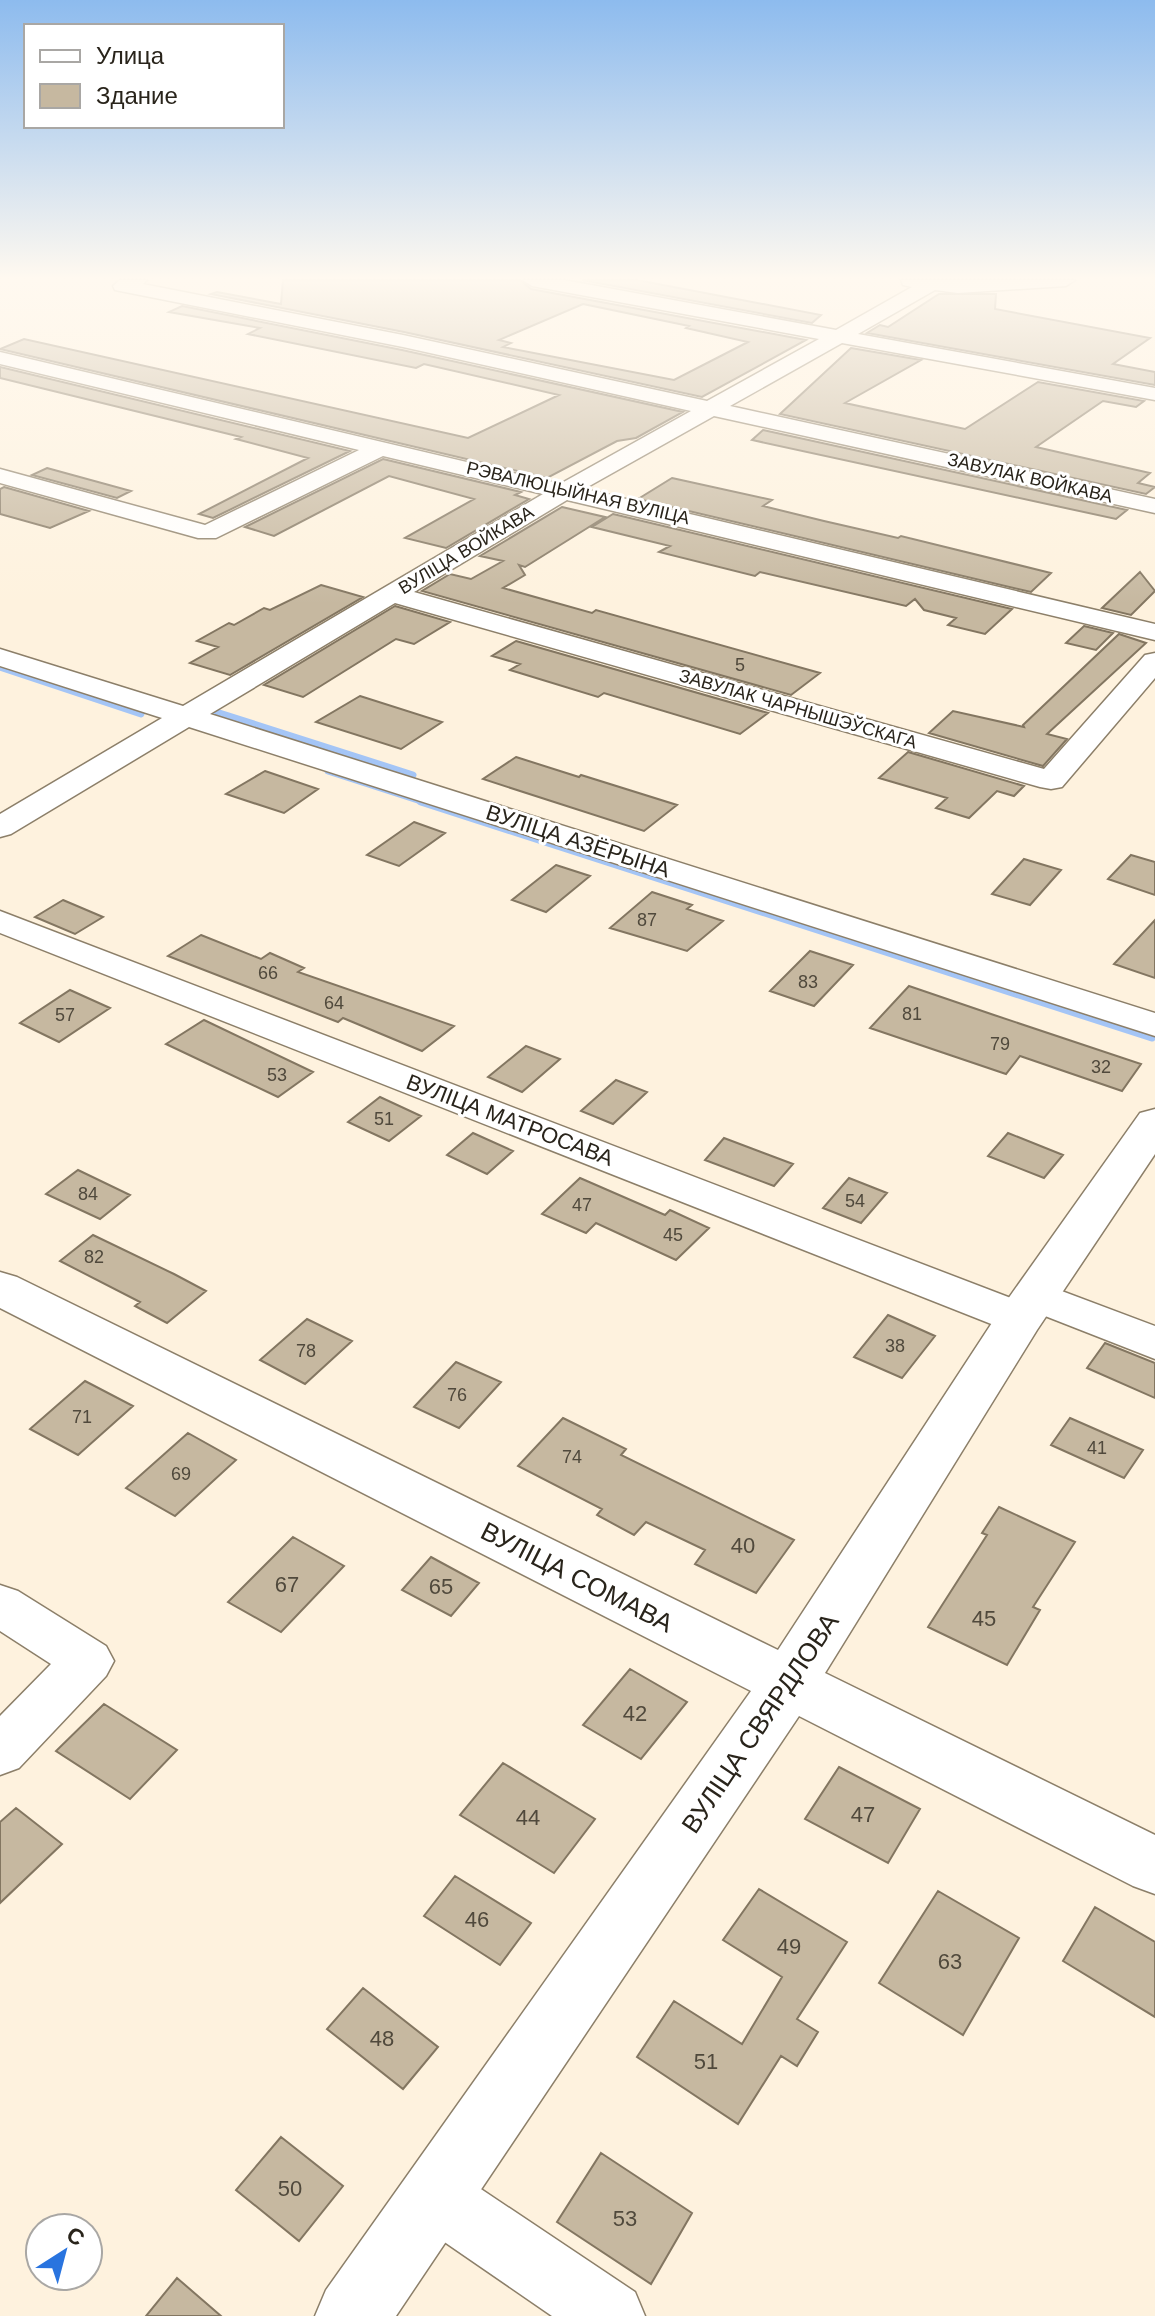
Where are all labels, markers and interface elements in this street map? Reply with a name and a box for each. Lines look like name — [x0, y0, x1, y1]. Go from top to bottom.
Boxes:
legend — [24, 24, 284, 128]
text: Улица — [96, 42, 165, 69]
text: Здание — [96, 82, 178, 109]
street label: ЗАВУЛАК ВОЙКАВА — [946, 448, 1115, 507]
street label: РЭВАЛЮЦЫЙНАЯ ВУЛІЦА — [465, 457, 692, 528]
street label: ВУЛІЦА ВОЙКАВА — [394, 501, 537, 598]
house number: 5 — [735, 655, 745, 675]
street label: ЗАВУЛАК ЧАРНЫШЭЎСКАГА — [677, 664, 919, 753]
street label: ВУЛІЦА АЗЁРЫНА — [483, 799, 673, 883]
house number: 87 — [637, 910, 657, 930]
house number: 66 — [258, 963, 278, 983]
house number: 83 — [798, 972, 818, 992]
house number: 64 — [324, 993, 344, 1013]
house number: 81 — [902, 1004, 922, 1024]
house number: 57 — [55, 1005, 75, 1025]
house number: 79 — [990, 1034, 1010, 1054]
house number: 32 — [1091, 1057, 1111, 1077]
house number: 53 — [267, 1065, 287, 1085]
street label: ВУЛІЦА МАТРОСАВА — [403, 1069, 617, 1171]
house number: 51 — [374, 1109, 394, 1129]
house number: 84 — [78, 1184, 98, 1204]
house number: 54 — [845, 1191, 865, 1211]
house number: 47 — [572, 1195, 592, 1215]
house number: 45 — [663, 1225, 683, 1245]
house number: 82 — [84, 1247, 104, 1267]
house number: 38 — [885, 1336, 905, 1356]
house number: 78 — [296, 1341, 316, 1361]
house number: 76 — [447, 1385, 467, 1405]
house number: 71 — [72, 1407, 92, 1427]
house number: 41 — [1087, 1438, 1107, 1458]
house number: 74 — [562, 1447, 582, 1467]
house number: 69 — [171, 1464, 191, 1484]
street label: ВУЛІЦА СОМАВА — [476, 1516, 679, 1639]
house number: 40 — [731, 1533, 755, 1558]
house number: 67 — [275, 1572, 299, 1597]
house number: 65 — [429, 1574, 453, 1599]
house number: 45 — [972, 1606, 996, 1631]
street label: ВУЛІЦА СВЯРДЛОВА — [675, 1607, 845, 1839]
house number: 42 — [623, 1701, 647, 1726]
house number: 47 — [851, 1802, 875, 1827]
house number: 44 — [516, 1805, 540, 1830]
house number: 46 — [465, 1907, 489, 1932]
house number: 49 — [777, 1934, 801, 1959]
house number: 63 — [938, 1949, 962, 1974]
house number: 48 — [370, 2026, 394, 2051]
house number: 51 — [694, 2049, 718, 2074]
house number: 50 — [278, 2176, 302, 2201]
house number: 53 — [613, 2206, 637, 2231]
north arrow — [24, 2212, 104, 2292]
text: С — [62, 2221, 89, 2251]

